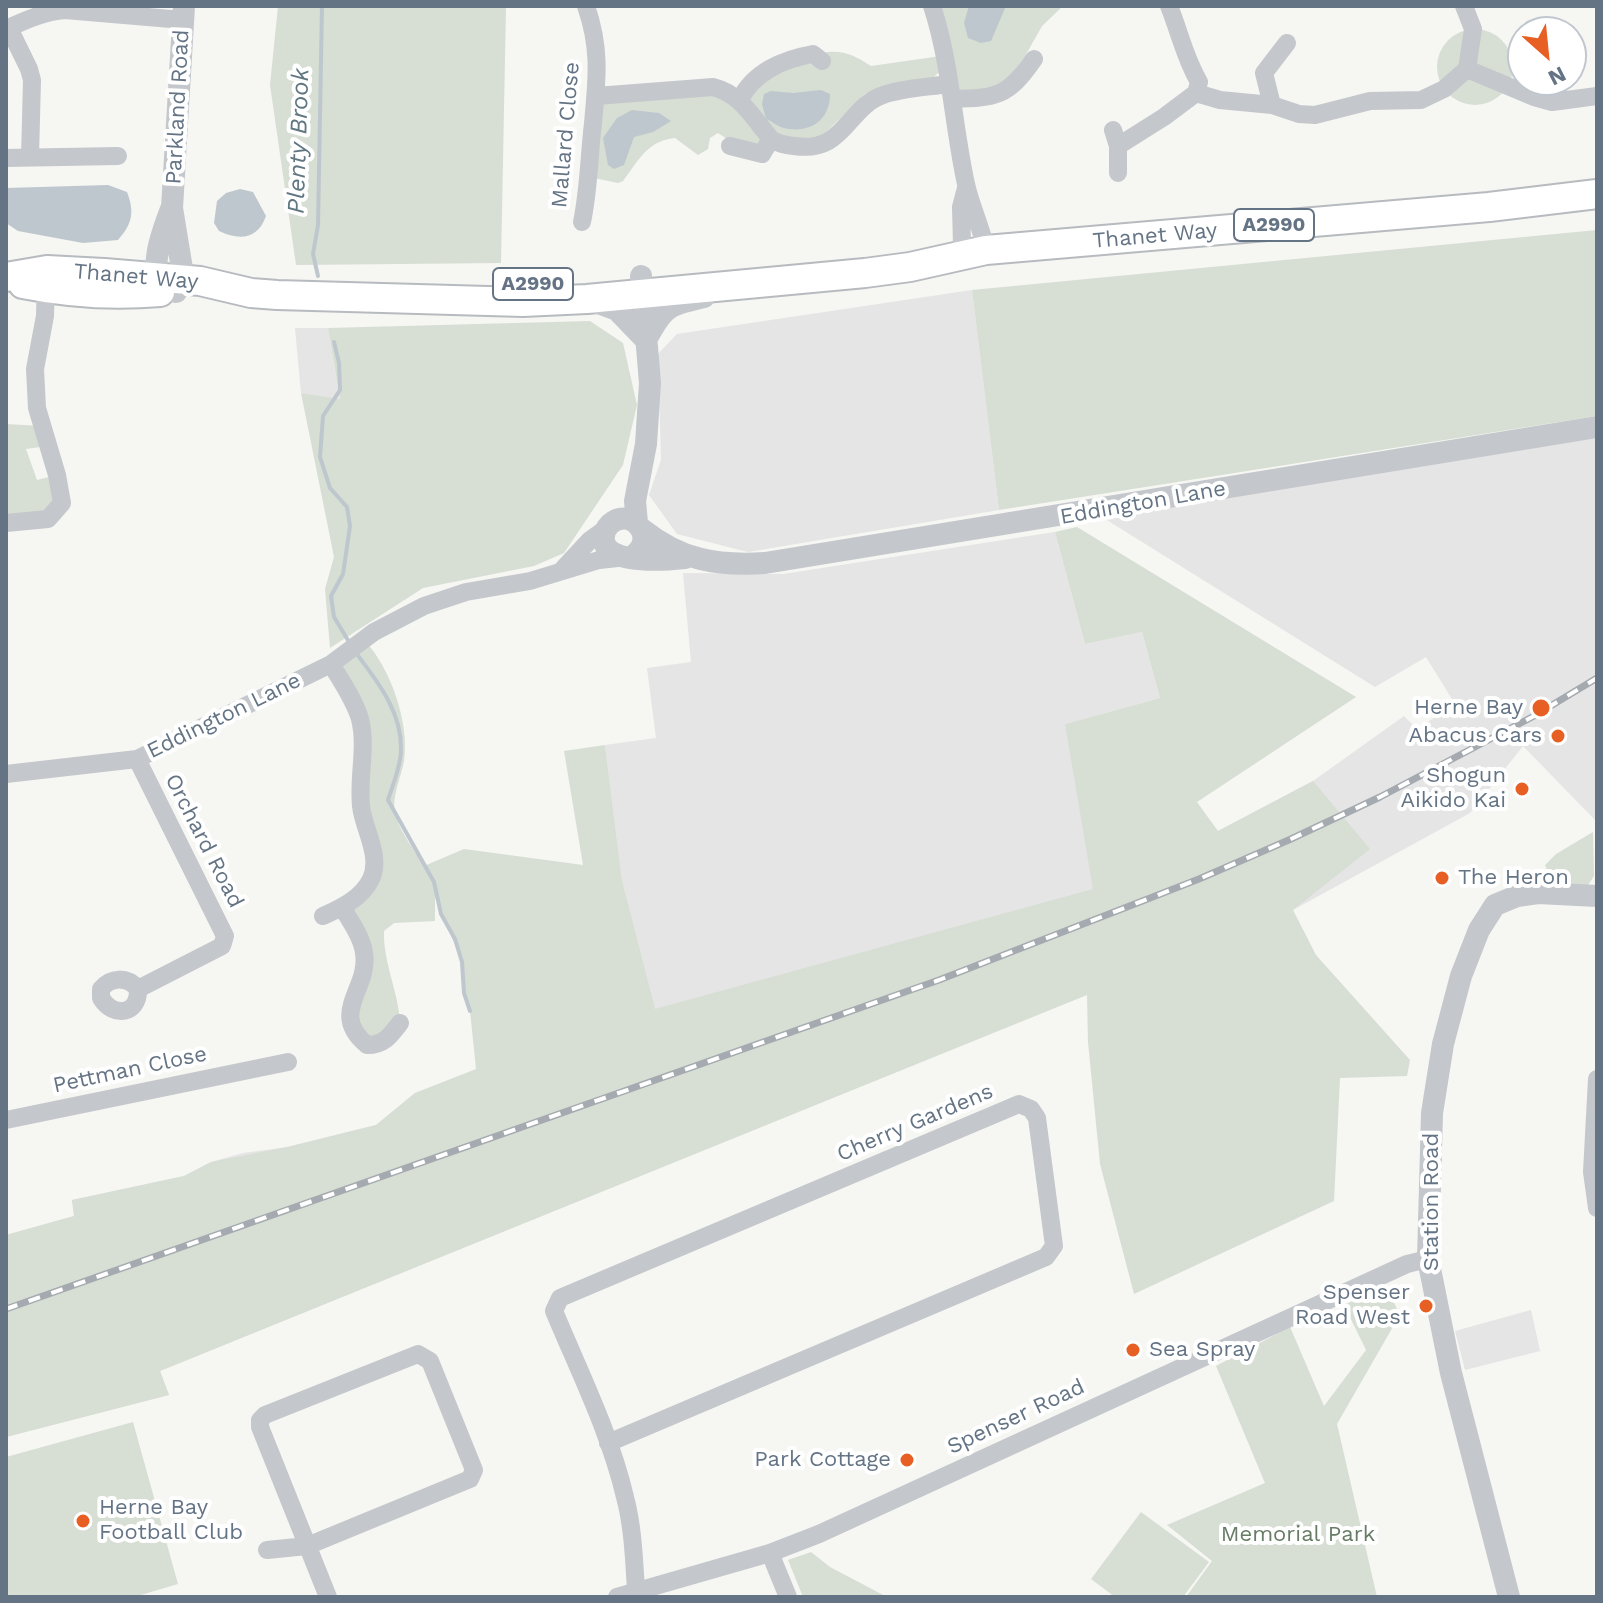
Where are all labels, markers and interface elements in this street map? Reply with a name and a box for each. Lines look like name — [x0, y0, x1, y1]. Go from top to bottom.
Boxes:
north arrow — [1507, 16, 1587, 96]
street label: Parkland Road — [161, 29, 195, 185]
street label: Mallard Close — [546, 61, 586, 209]
text: N — [1544, 61, 1570, 91]
water label: Plenty Brook — [282, 68, 316, 214]
road number: A2990 — [1234, 209, 1314, 241]
street label: Thanet Way — [1092, 217, 1218, 255]
street label: Thanet Way — [73, 258, 199, 296]
road number: A2990 — [493, 268, 573, 300]
street label: Eddington Lane — [1058, 475, 1228, 531]
street label: Eddington Lane — [143, 667, 305, 765]
place label: Herne Bay — [1414, 695, 1523, 721]
marker: Herne Bay — [1530, 697, 1552, 719]
place label: Abacus Cars — [1409, 723, 1542, 749]
marker: Abacus Cars — [1549, 727, 1567, 745]
place label: Shogun Aikido Kai — [1400, 763, 1506, 814]
street label: Orchard Road — [159, 770, 249, 912]
marker: Shogun Aikido Kai — [1513, 780, 1531, 798]
place label: The Heron — [1458, 865, 1569, 891]
marker: The Heron — [1433, 869, 1451, 887]
street label: Pettman Close — [51, 1041, 209, 1099]
street label: Cherry Gardens — [833, 1078, 997, 1168]
street label: Station Road — [1419, 1133, 1445, 1271]
place label: Spenser Road West — [1295, 1280, 1410, 1332]
marker: Spenser Road West — [1417, 1297, 1435, 1315]
place label: Sea Spray — [1149, 1337, 1255, 1363]
marker: Sea Spray — [1124, 1341, 1142, 1359]
street label: Spenser Road — [943, 1374, 1089, 1460]
place label: Park Cottage — [754, 1447, 891, 1473]
marker: Park Cottage — [898, 1451, 916, 1469]
place label: Herne Bay Football Club — [99, 1495, 243, 1546]
marker: Herne Bay Football Club — [74, 1512, 92, 1530]
park label: Memorial Park — [1221, 1522, 1375, 1548]

